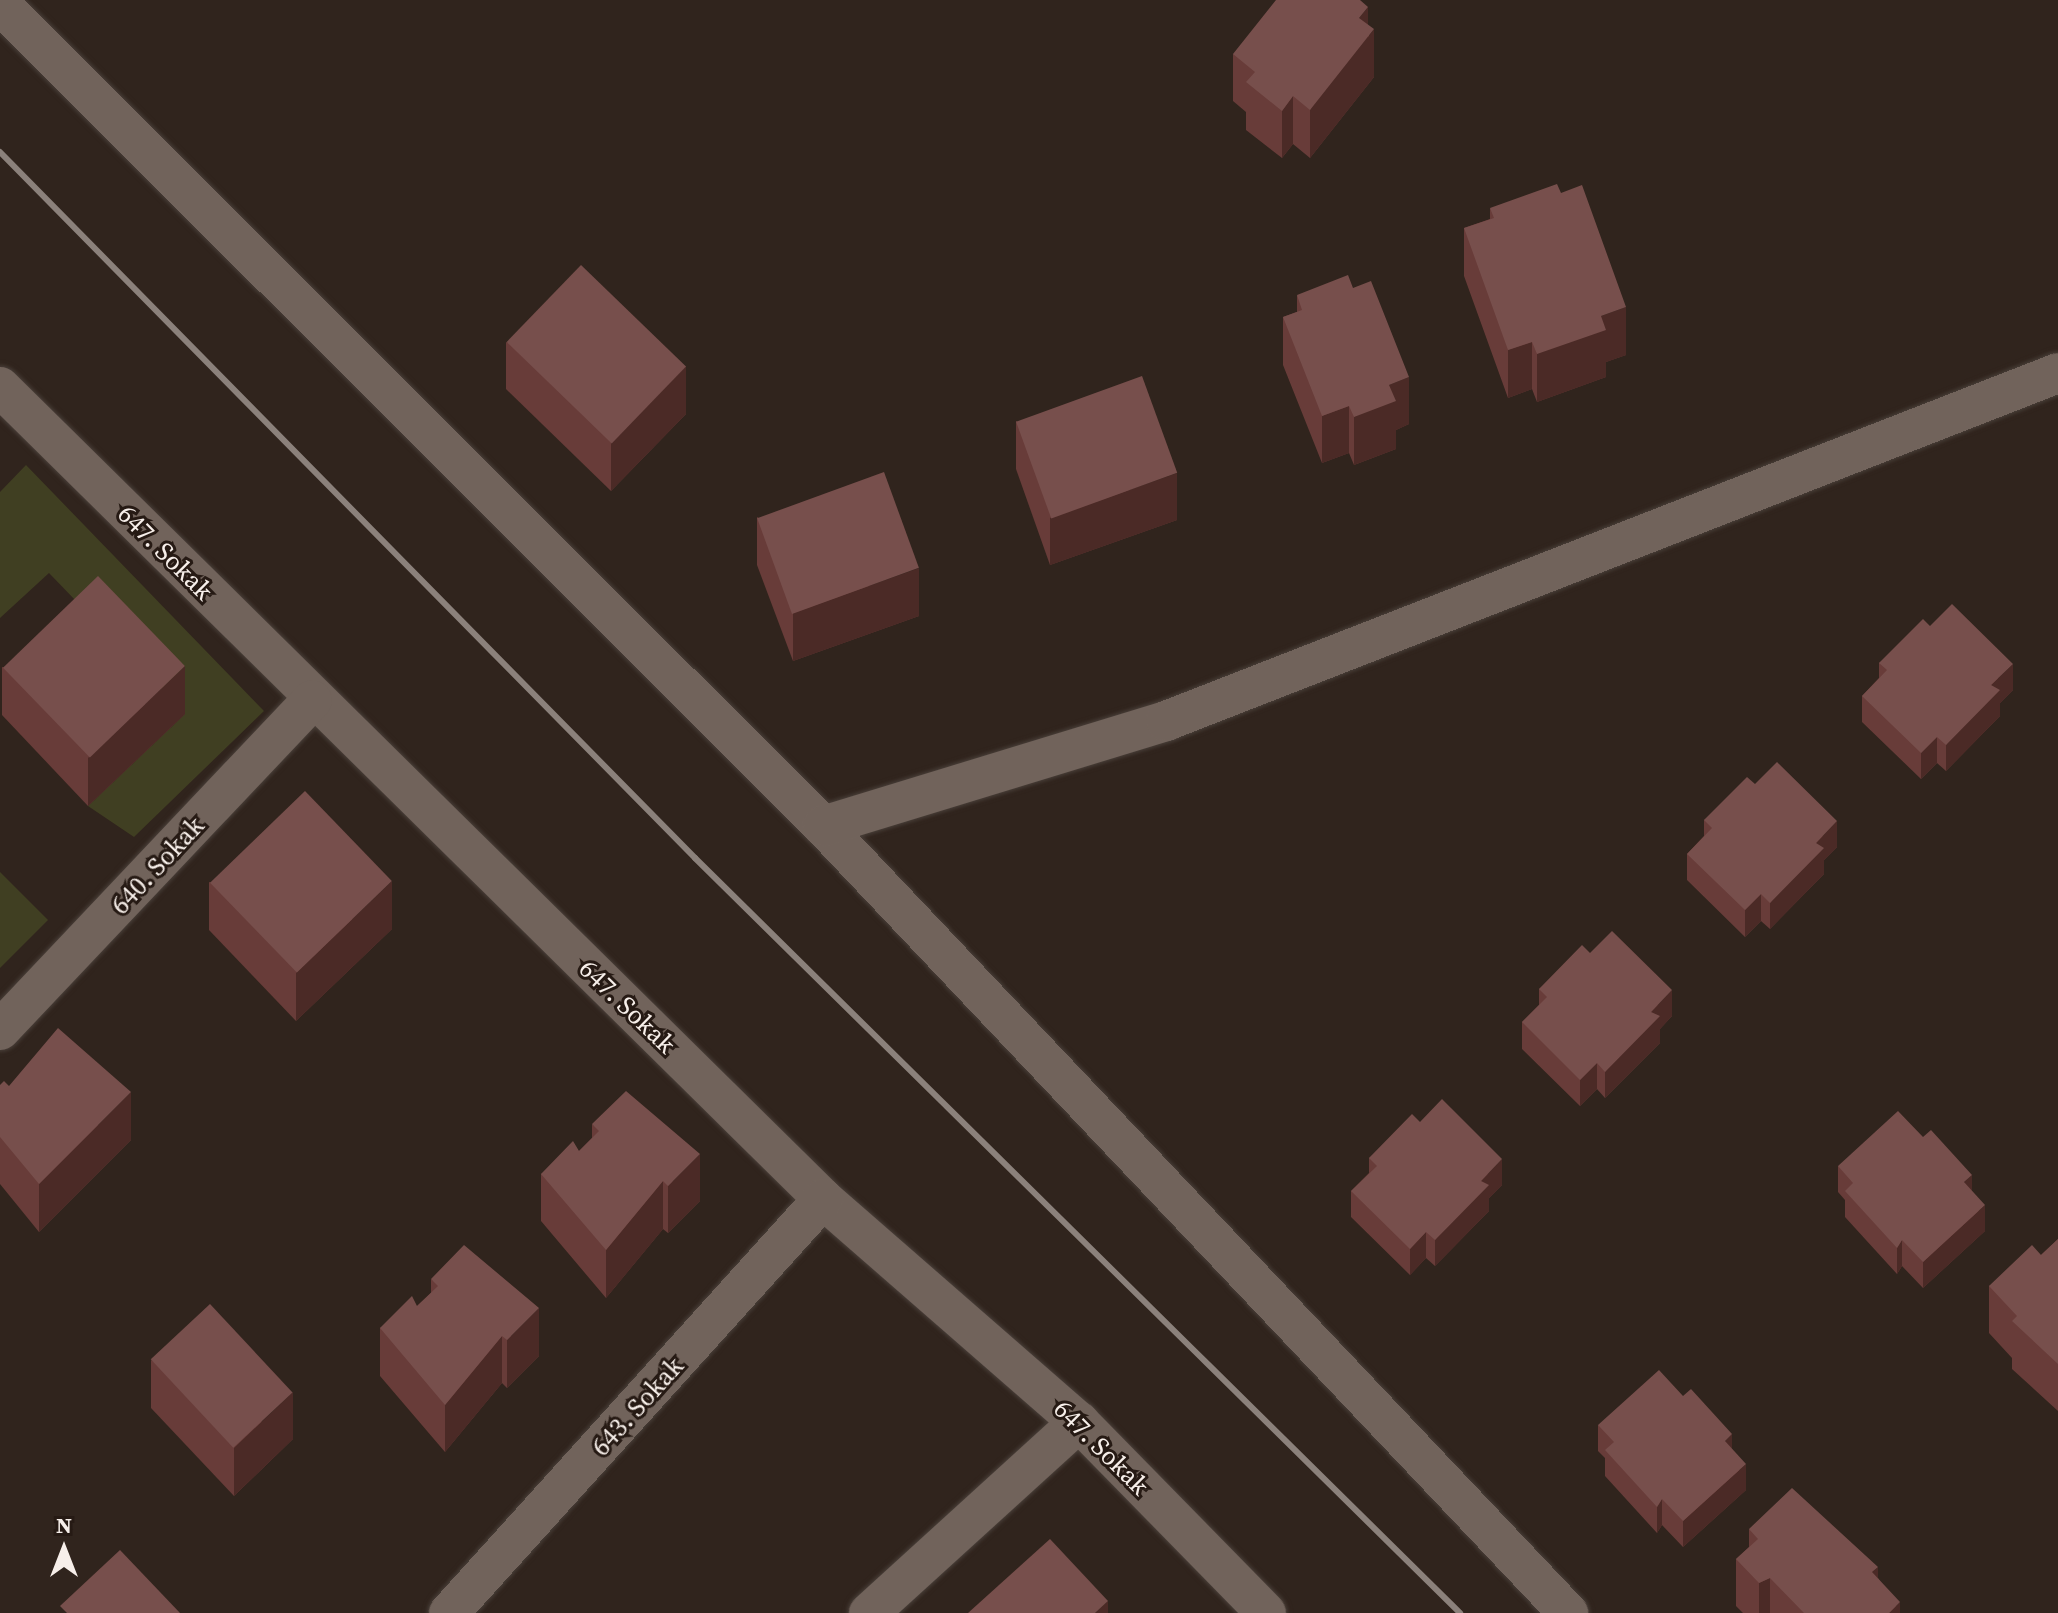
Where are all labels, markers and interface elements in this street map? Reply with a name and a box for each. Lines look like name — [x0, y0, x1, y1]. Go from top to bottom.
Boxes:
street label: 647. Sokak — [111, 499, 219, 607]
street label: 640. Sokak — [105, 811, 211, 921]
street label: 647. Sokak — [572, 953, 682, 1061]
street label: 643. Sokak — [586, 1351, 690, 1463]
street label: 647. Sokak — [1047, 1394, 1155, 1502]
north arrow — [24, 1509, 104, 1589]
text: N — [56, 1510, 72, 1540]

